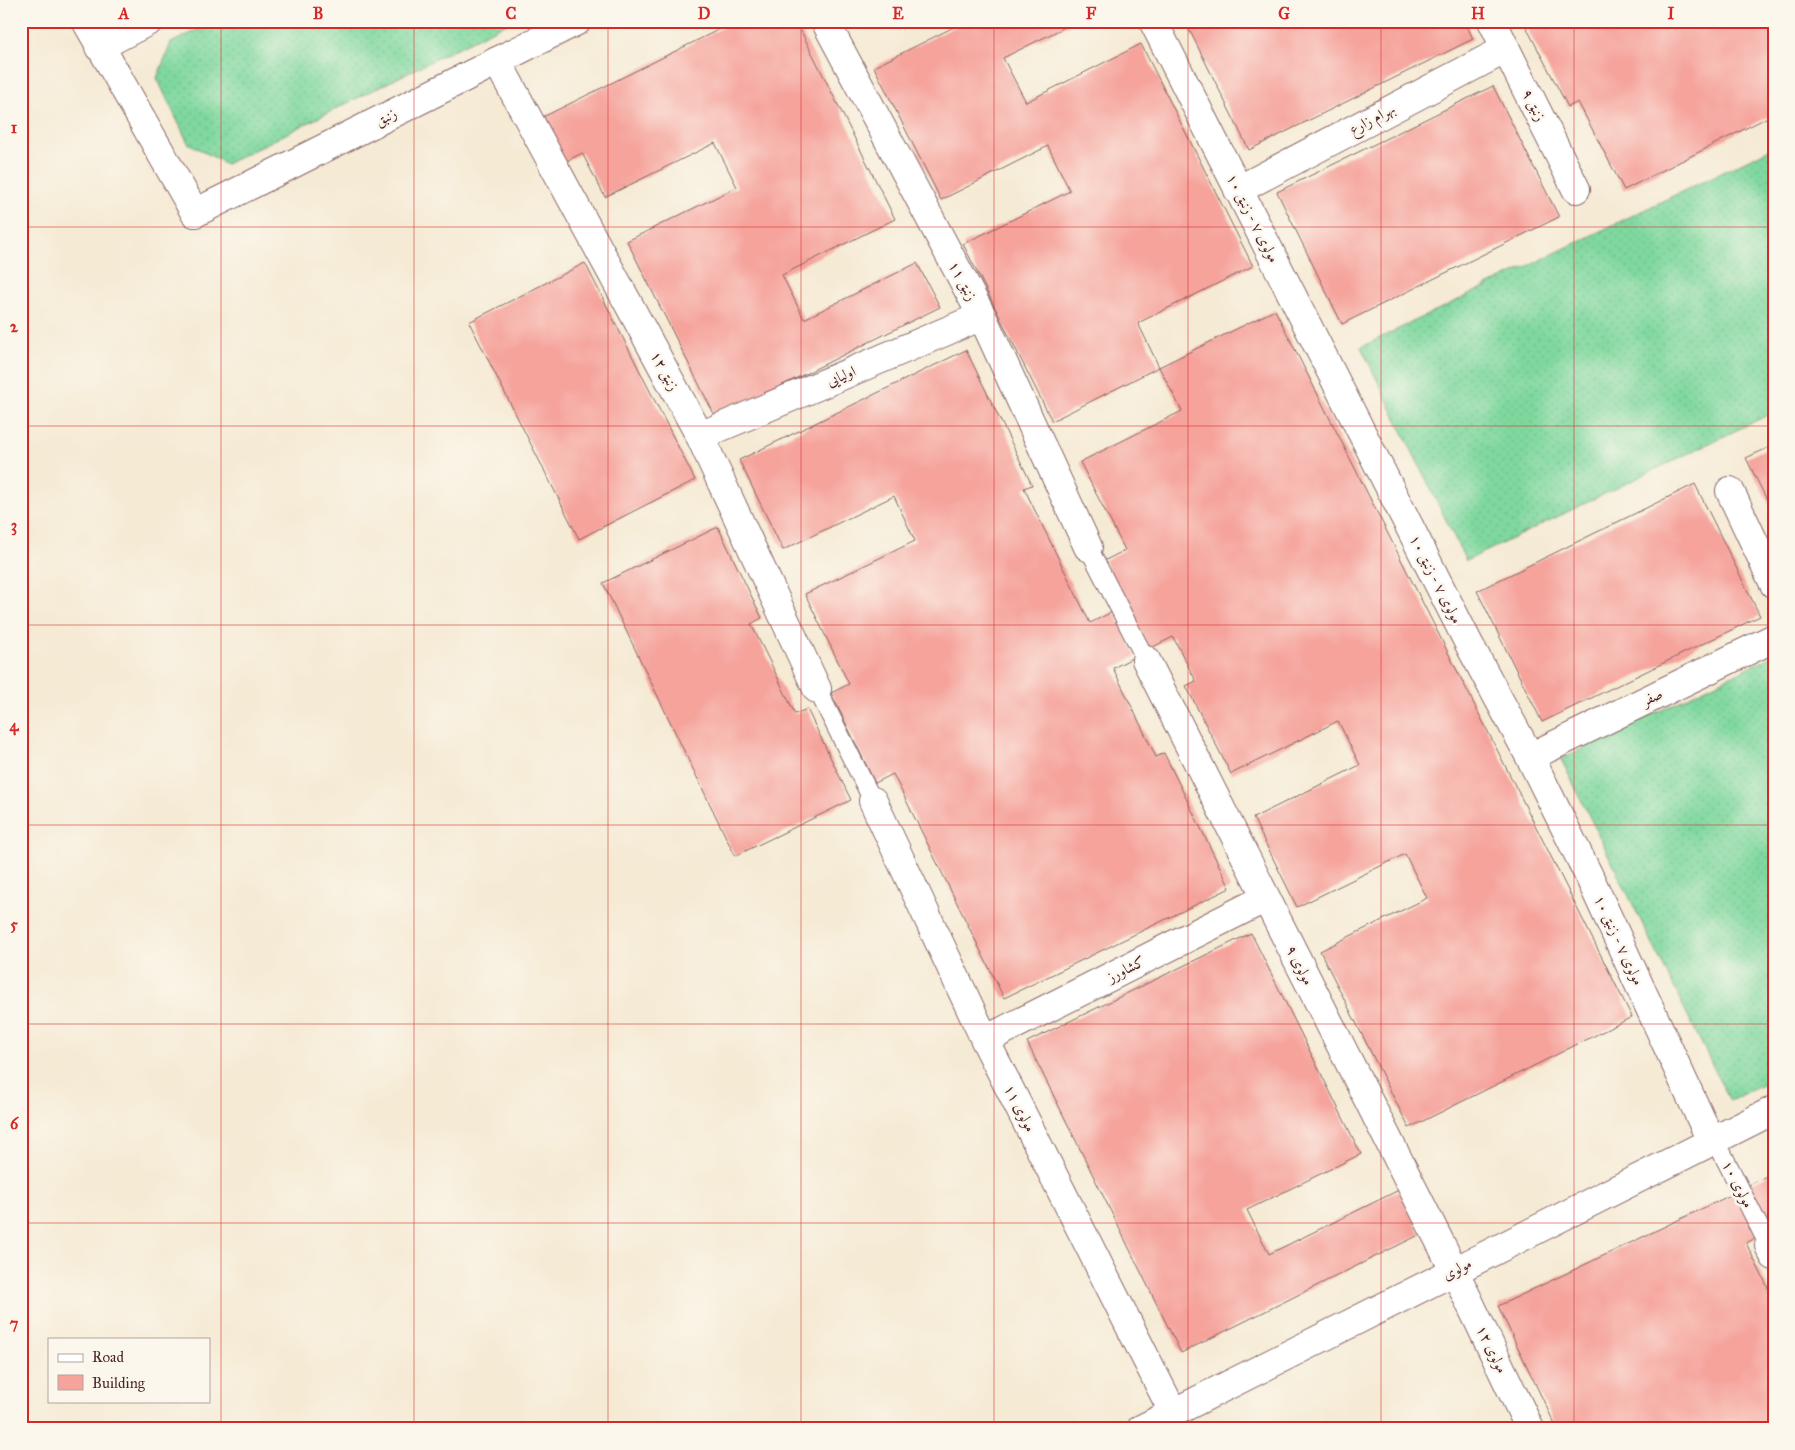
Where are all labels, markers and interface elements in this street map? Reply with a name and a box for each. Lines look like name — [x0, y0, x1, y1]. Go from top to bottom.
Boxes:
text: A — [118, 4, 130, 23]
text: B — [313, 4, 323, 23]
text: C — [506, 4, 517, 23]
text: D — [698, 4, 711, 23]
text: E — [892, 4, 904, 23]
text: F — [1086, 4, 1097, 23]
text: G — [1278, 4, 1290, 23]
text: H — [1471, 4, 1485, 23]
text: I — [1668, 4, 1675, 23]
street label: زنبق ۹ — [1518, 86, 1550, 124]
street label: بهرام زارع — [1346, 99, 1400, 142]
street label: زنبق — [372, 104, 400, 130]
text: 1 — [11, 118, 18, 137]
street label: مولوی ۷ - زنبق ۱۰ — [1223, 171, 1283, 265]
street label: زنبق ۱۱ — [945, 258, 981, 304]
text: 2 — [10, 317, 19, 336]
street label: زنبق ۱۲ — [647, 348, 683, 394]
street label: اولیایی — [824, 362, 859, 391]
text: 3 — [11, 516, 17, 536]
street label: مولوی ۷ - زنبق ۱۰ — [1406, 532, 1466, 626]
street label: صفر — [1637, 684, 1666, 712]
text: 4 — [10, 716, 20, 736]
street label: مولوی ۷ - زنبق ۱۰ — [1590, 892, 1648, 988]
text: 5 — [10, 915, 18, 934]
street label: مولوی ۹ — [1282, 942, 1318, 988]
street label: کشاورز — [1102, 952, 1148, 987]
street label: مولوی ۱۱ — [1000, 1081, 1040, 1135]
text: 6 — [10, 1114, 19, 1133]
street label: مولوی ۱۰ — [1718, 1157, 1758, 1211]
street label: مولوی — [1439, 1254, 1475, 1284]
text: 7 — [10, 1314, 19, 1333]
street label: مولوی ۱۲ — [1473, 1322, 1511, 1376]
legend — [48, 1338, 210, 1402]
text: Road — [92, 1348, 124, 1366]
text: Building — [92, 1374, 146, 1392]

